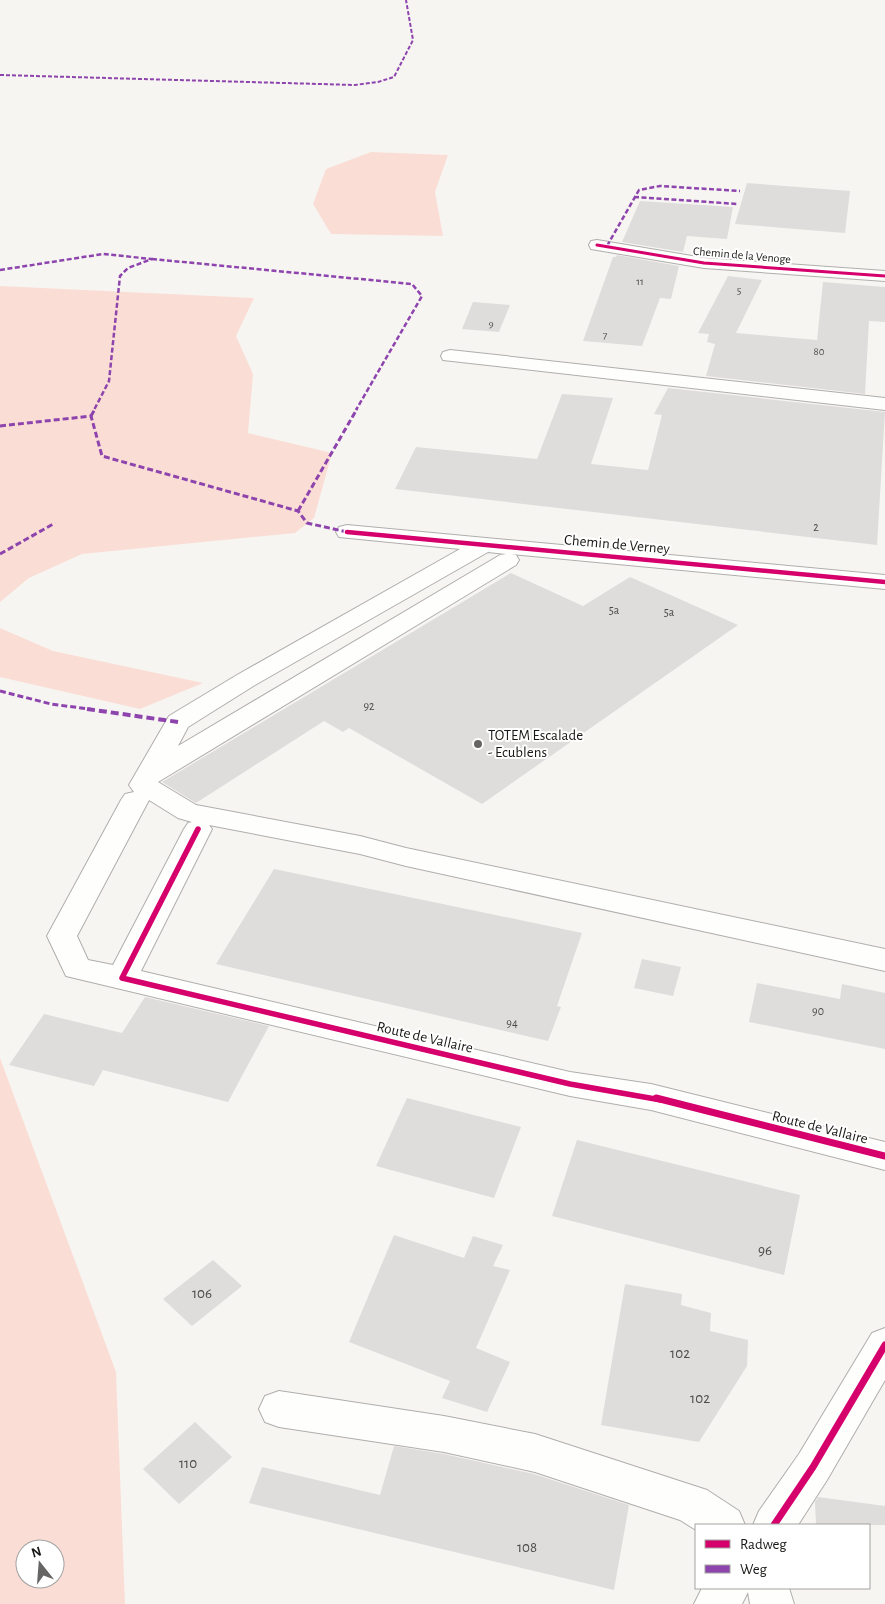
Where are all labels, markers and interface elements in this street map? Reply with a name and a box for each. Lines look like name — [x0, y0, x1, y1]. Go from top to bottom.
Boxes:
street label: Chemin de la Venoge — [693, 245, 791, 265]
house number: 11 — [636, 276, 644, 287]
house number: 5 — [737, 285, 742, 296]
house number: 9 — [488, 318, 494, 329]
house number: 7 — [603, 330, 608, 341]
house number: 80 — [813, 346, 825, 357]
house number: 2 — [813, 521, 819, 533]
street label: Chemin de Verney — [563, 532, 671, 557]
house number: 5a — [609, 604, 620, 616]
house number: 5a — [664, 606, 675, 618]
house number: 92 — [363, 700, 375, 712]
place label: TOTEM Escalade - Ecublens — [488, 728, 583, 760]
marker: TOTEM Escalade - Ecublens — [472, 738, 484, 750]
house number: 90 — [812, 1005, 824, 1017]
house number: 94 — [506, 1017, 518, 1029]
street label: Route de Vallaire — [375, 1019, 475, 1056]
street label: Route de Vallaire — [770, 1108, 869, 1147]
house number: 96 — [758, 1243, 772, 1258]
house number: 106 — [192, 1286, 212, 1301]
house number: 102 — [670, 1346, 690, 1361]
house number: 102 — [690, 1391, 710, 1406]
house number: 110 — [179, 1456, 197, 1471]
legend — [695, 1524, 870, 1589]
text: Radweg — [740, 1537, 787, 1552]
north arrow — [15, 1539, 65, 1589]
house number: 108 — [517, 1540, 537, 1555]
text: N — [30, 1544, 43, 1561]
text: Weg — [740, 1562, 768, 1577]

